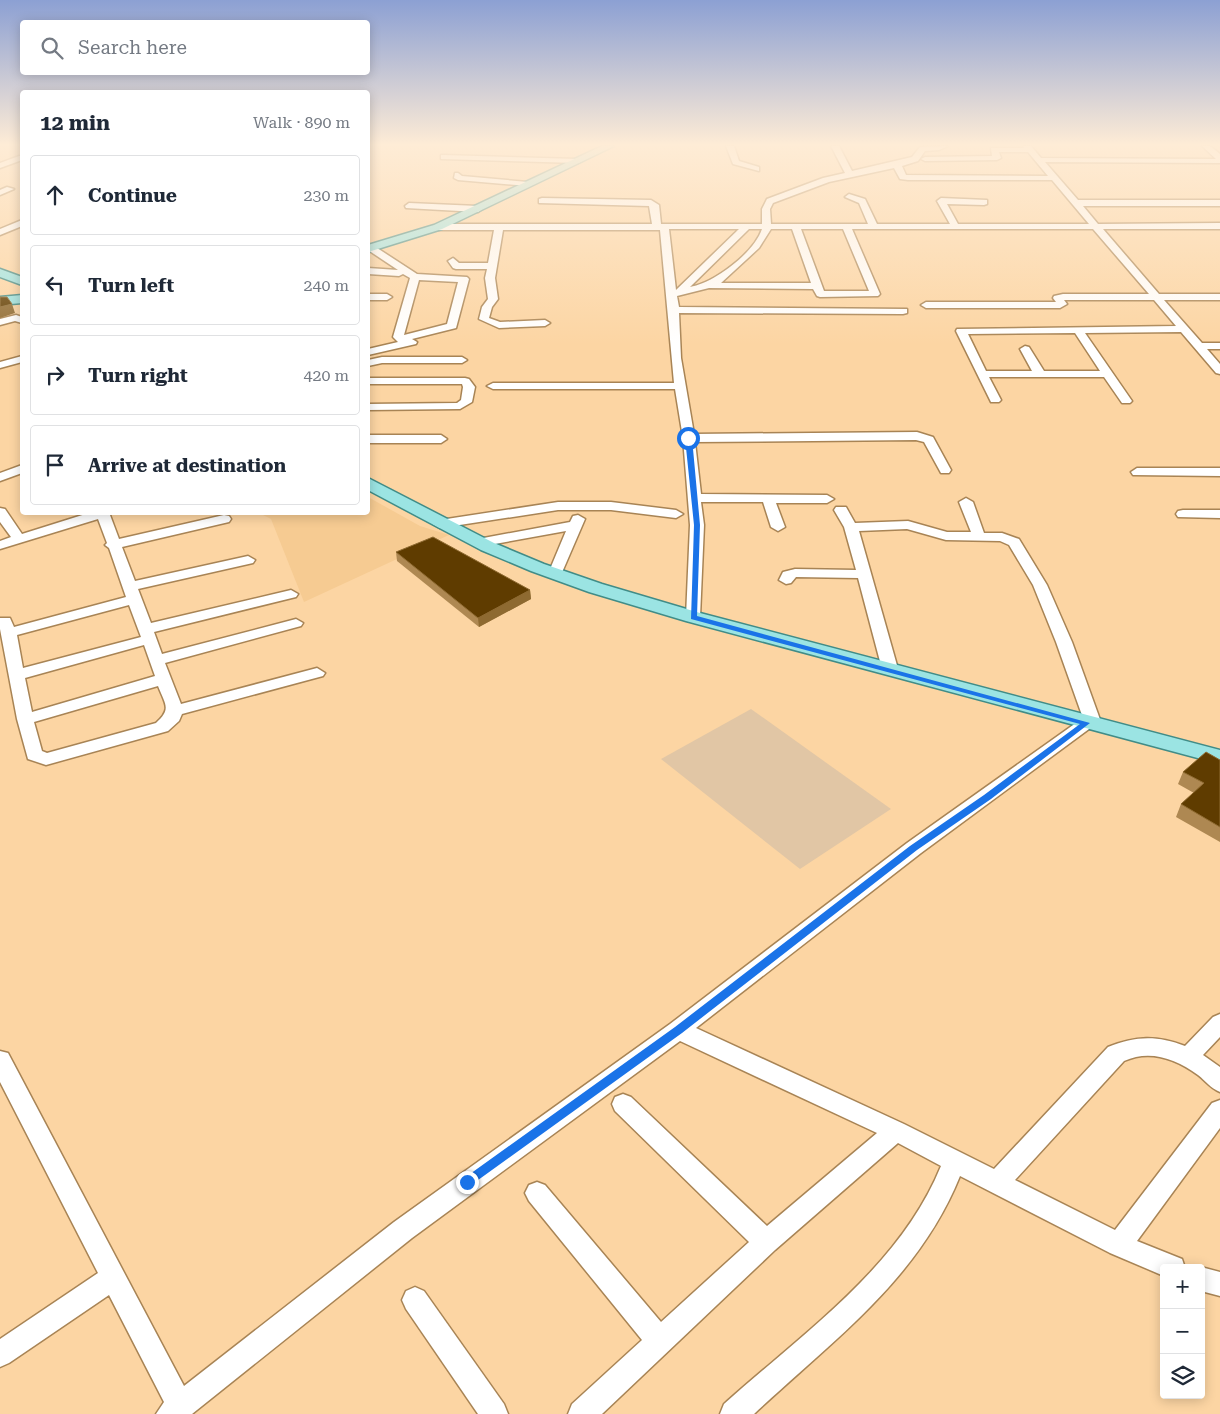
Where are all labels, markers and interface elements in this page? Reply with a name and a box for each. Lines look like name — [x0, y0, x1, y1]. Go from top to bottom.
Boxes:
search box — [20, 20, 370, 75]
icon: search — [38, 34, 66, 62]
text: Search here — [78, 36, 187, 59]
text: 12 min — [40, 111, 110, 135]
text: Walk · 890 m — [253, 113, 350, 132]
icon: ahead — [41, 181, 69, 209]
text: Continue — [88, 184, 177, 207]
text: 230 m — [303, 186, 349, 205]
icon: left — [41, 271, 69, 299]
text: Turn left — [88, 274, 174, 297]
text: 240 m — [303, 276, 349, 295]
icon: right — [41, 361, 69, 389]
text: Turn right — [88, 364, 188, 387]
text: 420 m — [303, 366, 349, 385]
route start — [677, 427, 700, 450]
icon: arrive — [41, 451, 69, 479]
text: Arrive at destination — [88, 454, 286, 477]
route end — [456, 1171, 479, 1194]
map controls — [1160, 1264, 1205, 1399]
button: + — [1160, 1264, 1205, 1309]
button: − — [1160, 1309, 1205, 1354]
button: layers — [1160, 1354, 1205, 1399]

